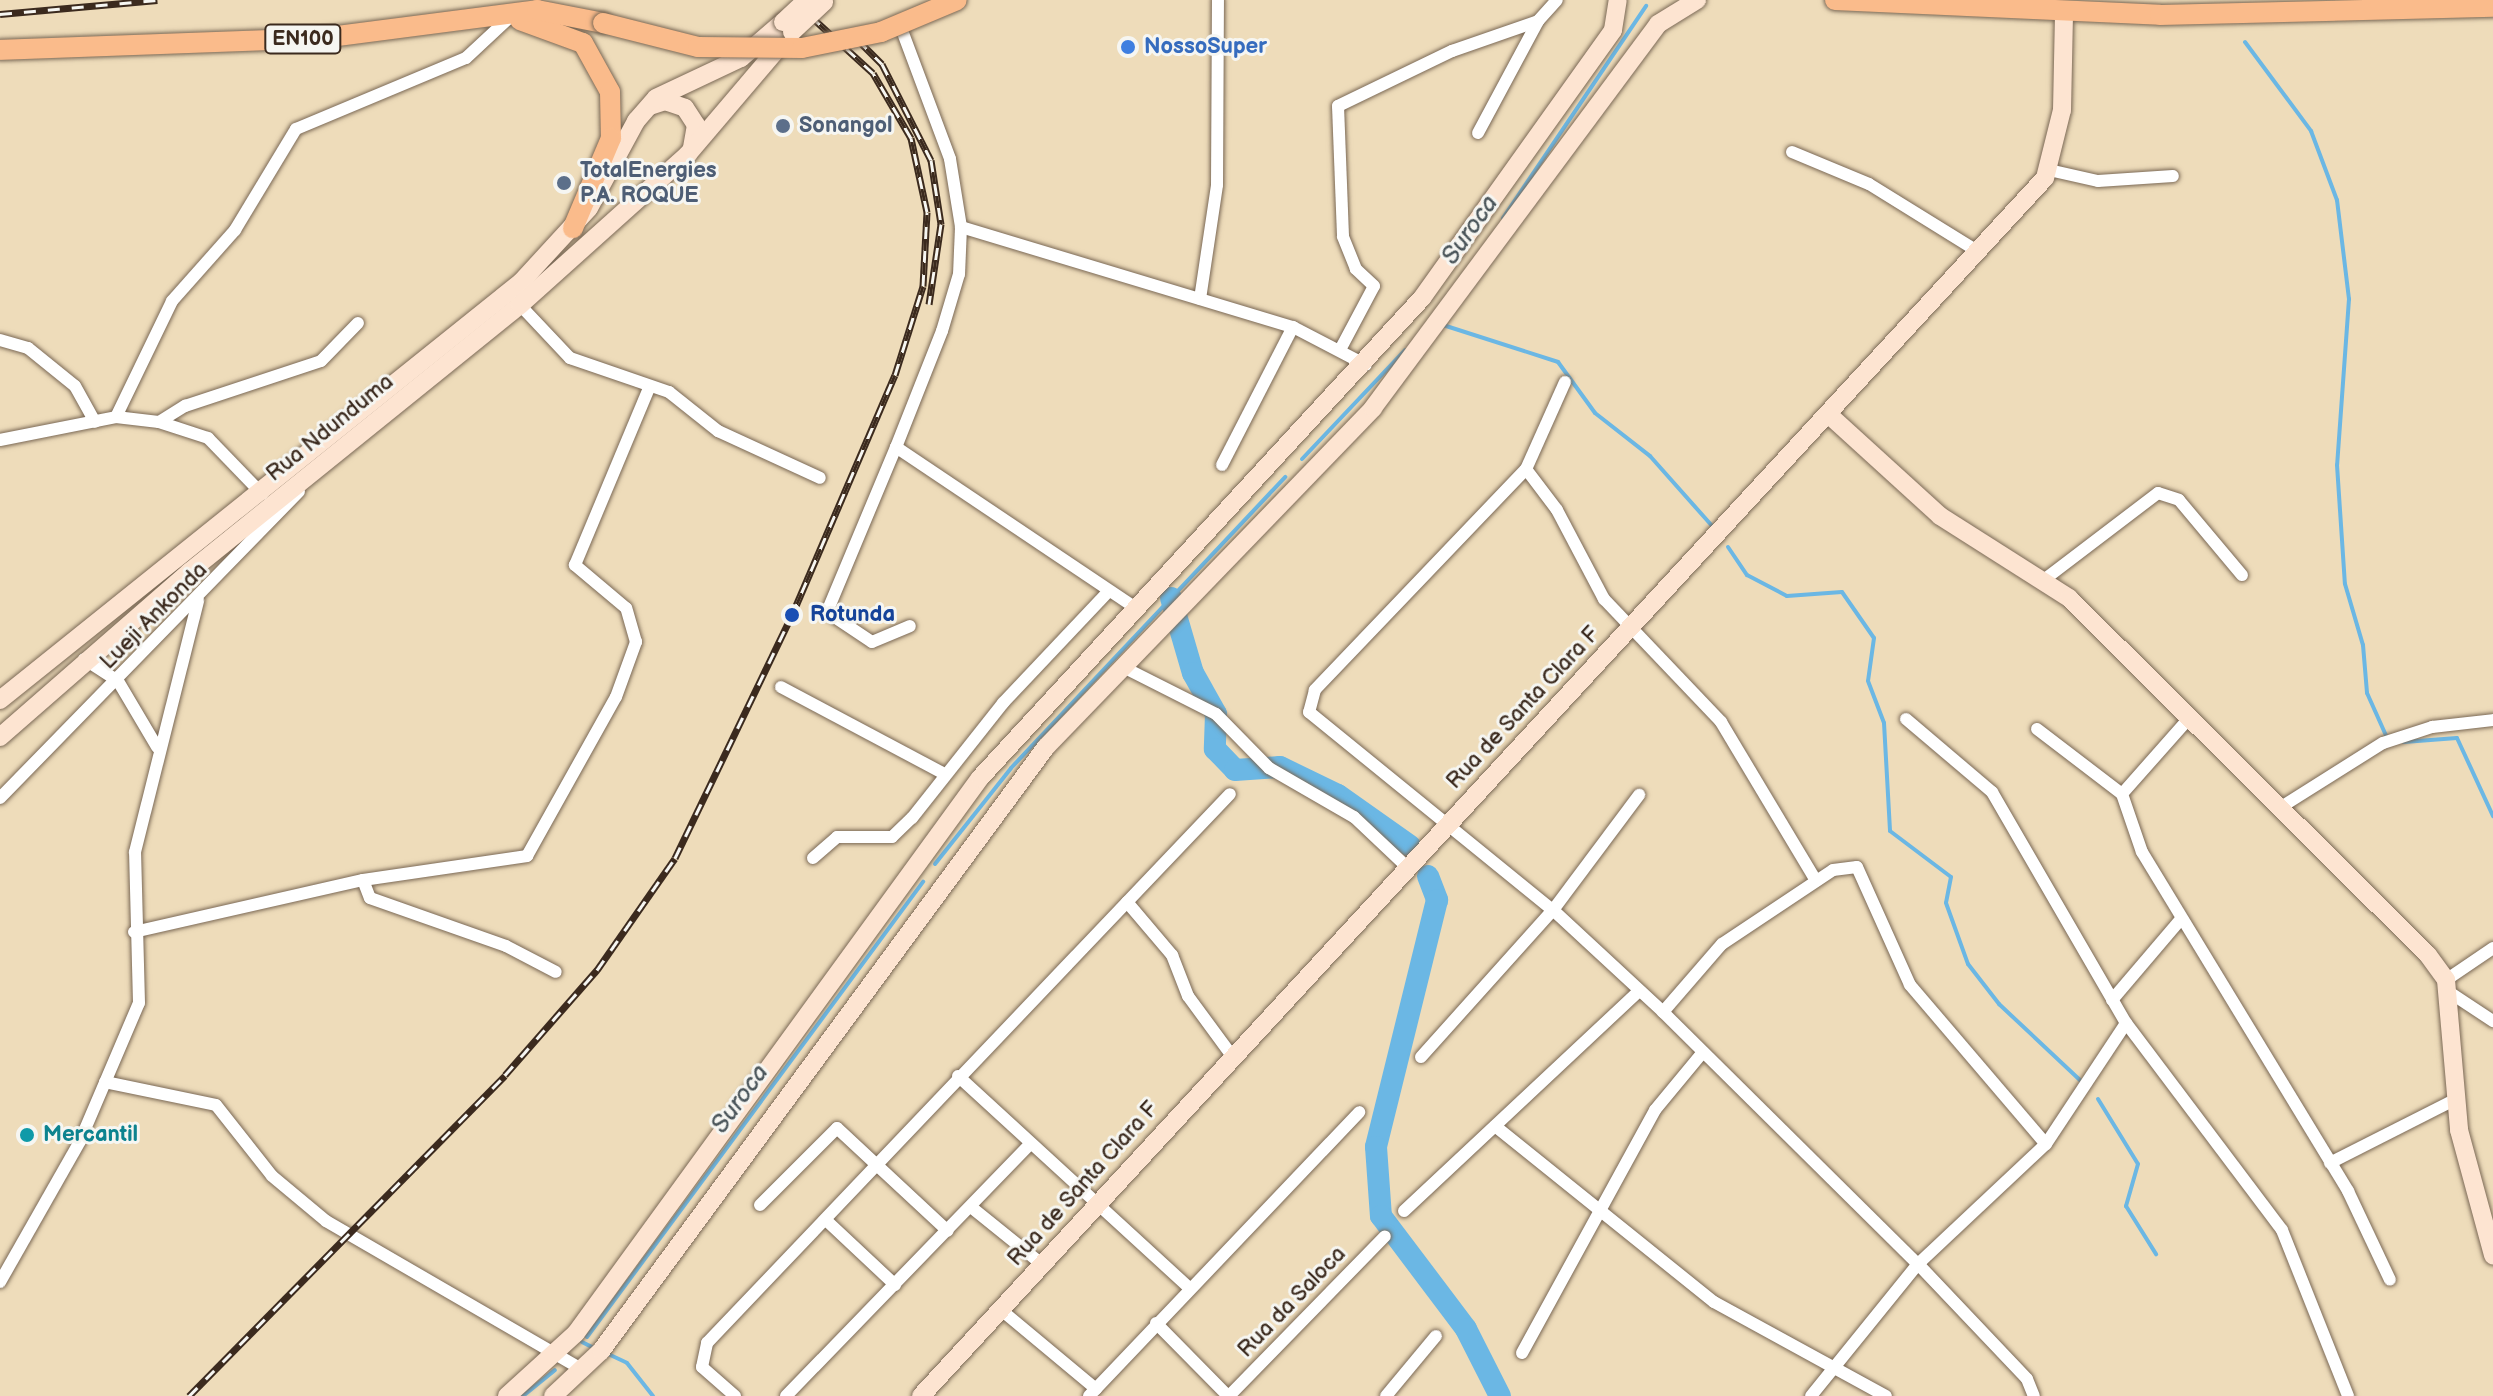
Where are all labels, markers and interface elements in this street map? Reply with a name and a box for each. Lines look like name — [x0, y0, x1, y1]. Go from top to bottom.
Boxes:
road number: EN100 — [263, 23, 343, 55]
place label: NossoSuper — [1144, 34, 1267, 60]
marker: NossoSuper — [1119, 38, 1137, 56]
place label: Sonangol — [799, 113, 893, 139]
marker: Sonangol — [774, 117, 792, 135]
place label: TotalEnergies P.A. ROQUE — [580, 157, 717, 208]
marker: TotalEnergies P.A. ROQUE — [555, 174, 573, 192]
water label: Suroca — [1436, 190, 1504, 270]
street label: Rua Ndunduma — [261, 369, 399, 487]
street label: Lueji Ankonda — [95, 557, 213, 675]
place label: Rotunda — [810, 602, 895, 628]
marker: Rotunda — [781, 604, 803, 626]
street label: Rua de Santa Clara F — [1441, 621, 1605, 795]
water label: Suroca — [706, 1059, 774, 1139]
street label: Rua de Santa Clara F — [1002, 1096, 1164, 1272]
place label: Mercantil — [43, 1122, 138, 1148]
marker: Mercantil — [18, 1126, 36, 1144]
street label: Rua da Saloca — [1232, 1241, 1352, 1363]

